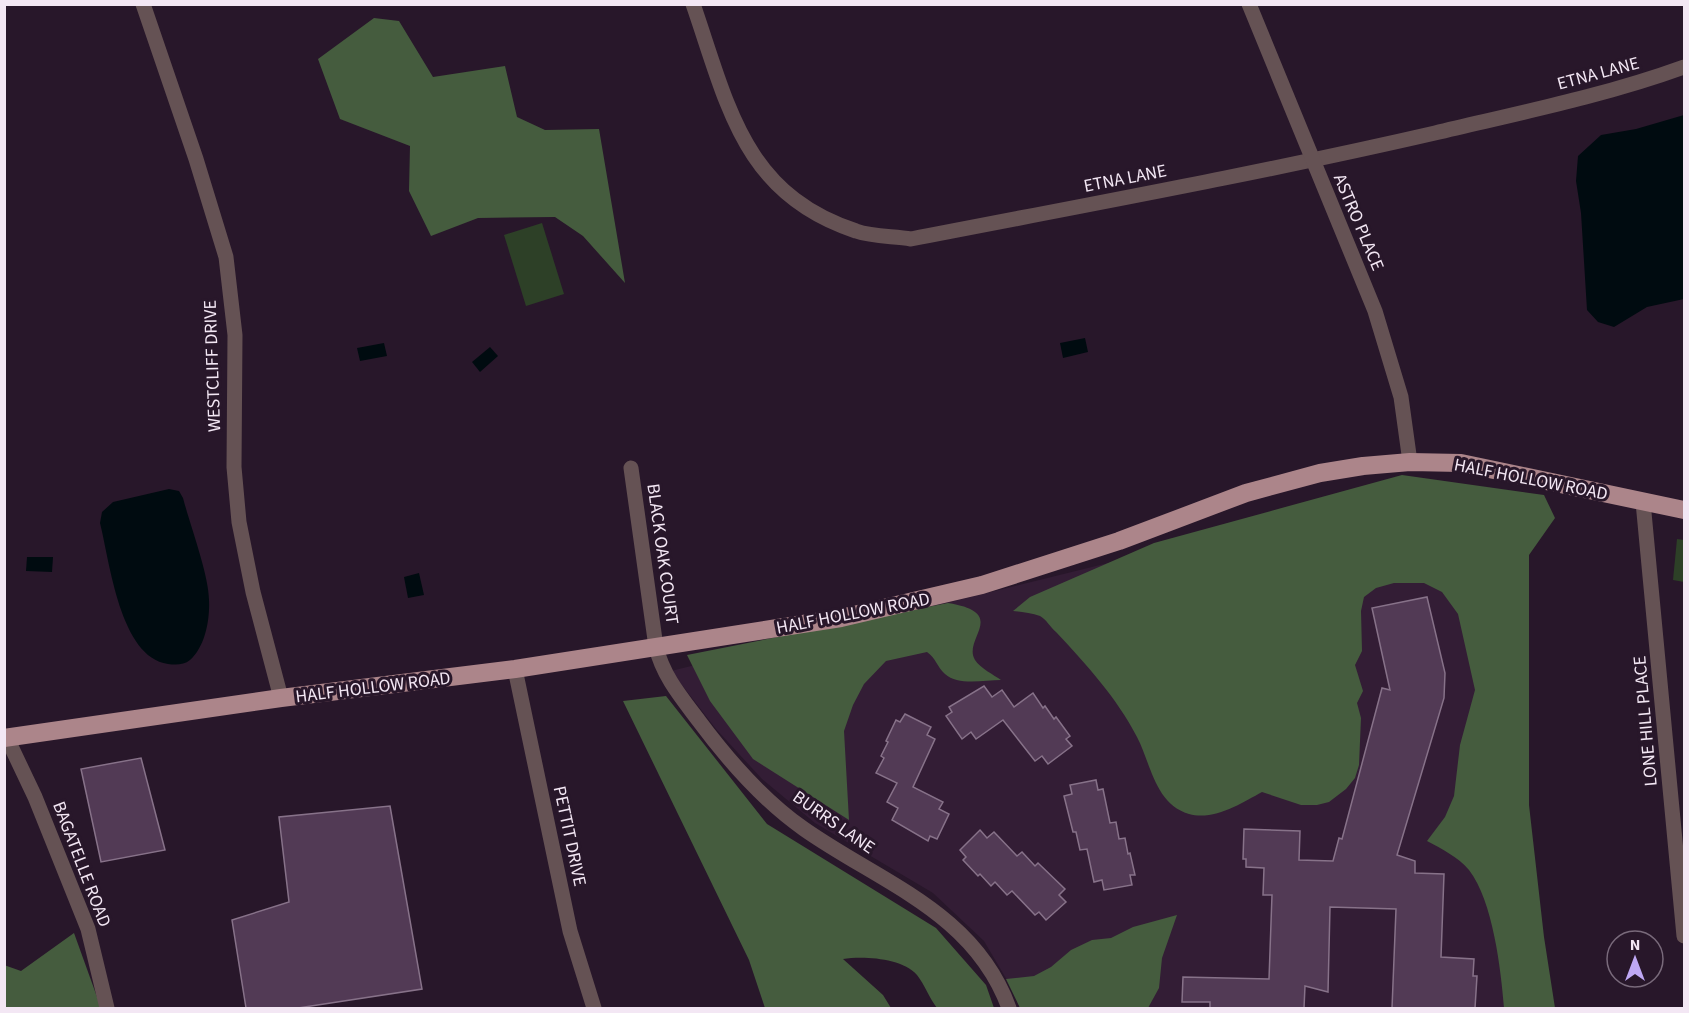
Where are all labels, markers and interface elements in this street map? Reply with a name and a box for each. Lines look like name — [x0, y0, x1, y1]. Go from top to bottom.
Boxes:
street label: ETNA LANE — [1554, 51, 1642, 96]
street label: ETNA LANE — [1082, 158, 1169, 199]
street label: ASTRO PLACE — [1327, 170, 1390, 274]
street label: WESTCLIFF DRIVE — [198, 300, 227, 432]
street label: HALF HOLLOW ROAD — [1452, 452, 1610, 507]
street label: BLACK OAK COURT — [640, 482, 685, 626]
street label: HALF HOLLOW ROAD — [774, 586, 932, 641]
street label: LONE HILL PLACE — [1627, 655, 1664, 787]
street label: HALF HOLLOW ROAD — [294, 666, 452, 709]
street label: PETTIT DRIVE — [547, 784, 592, 888]
street label: BURRS LANE — [787, 785, 880, 860]
street label: BAGATELLE ROAD — [46, 798, 117, 931]
north arrow — [1605, 929, 1665, 989]
text: N — [1630, 934, 1640, 956]

